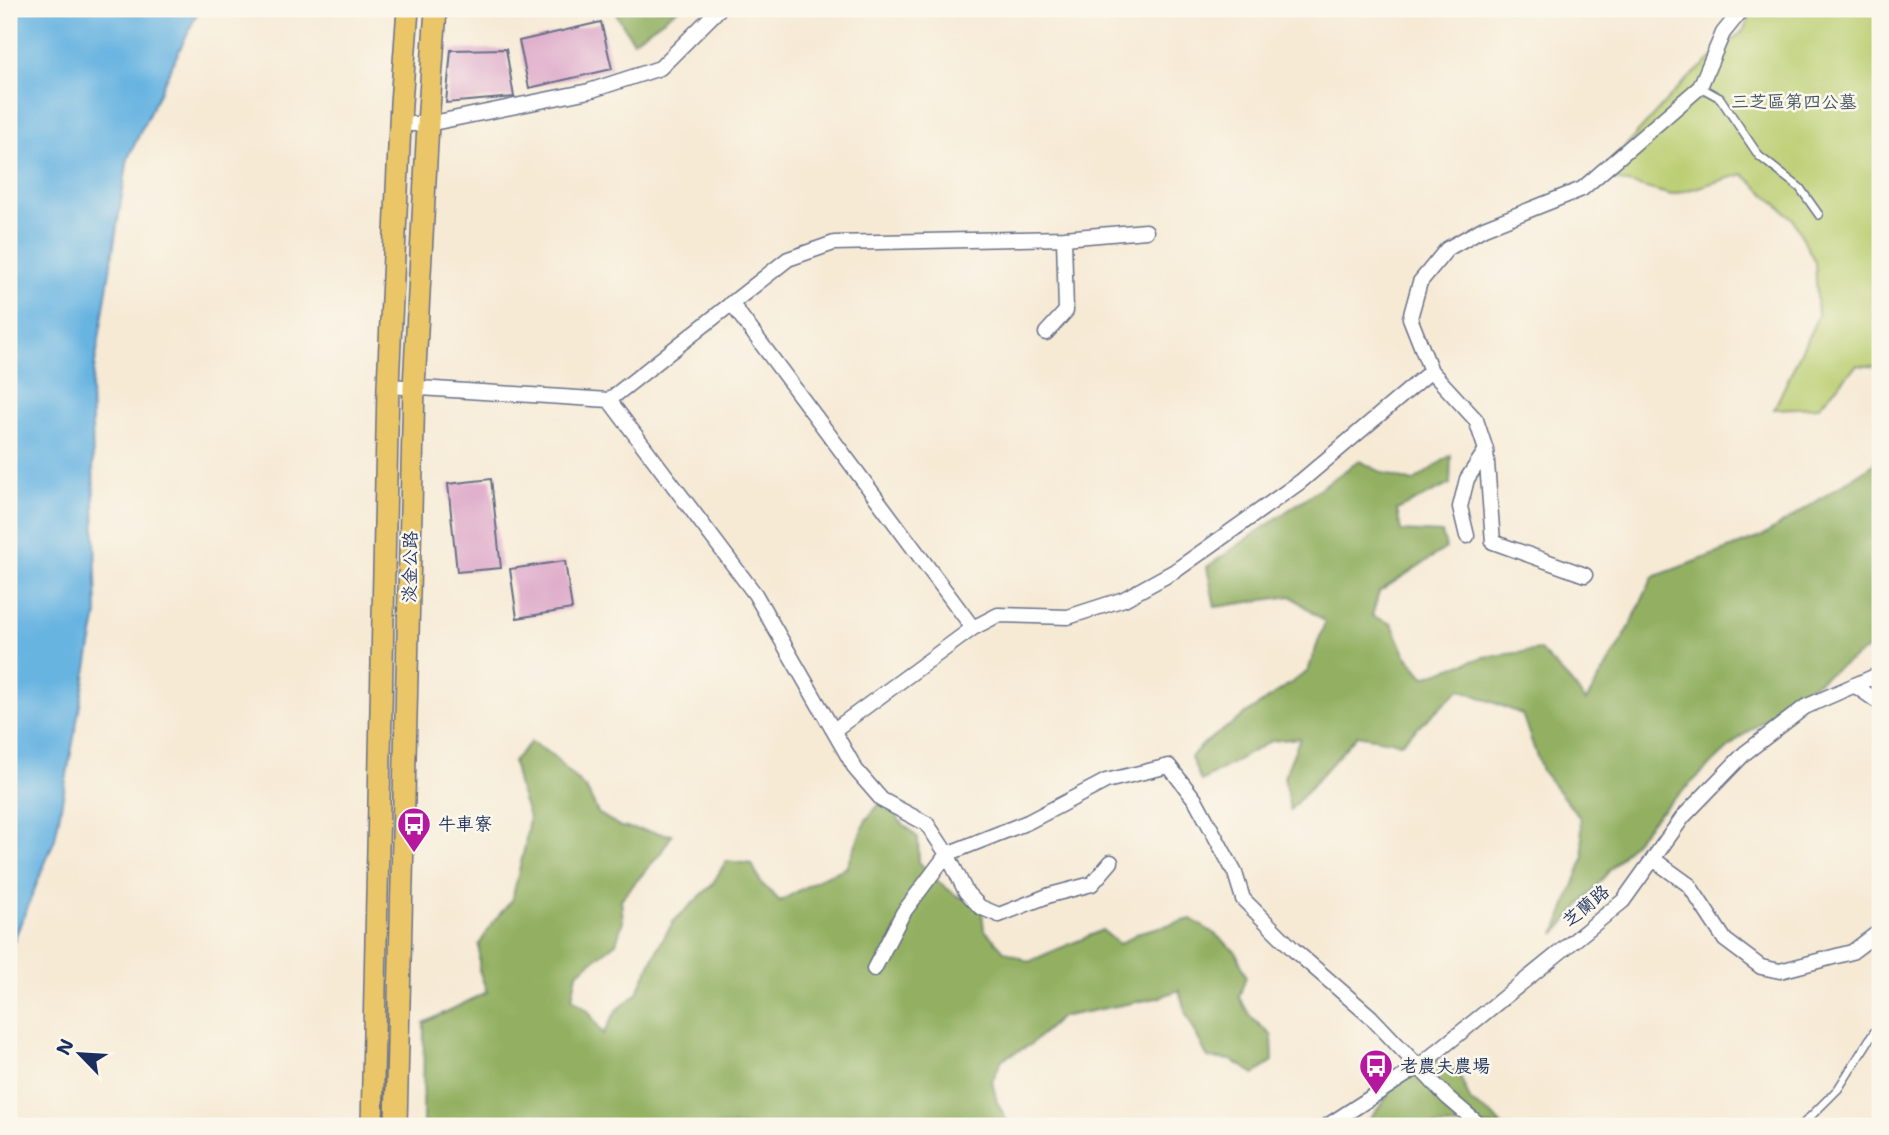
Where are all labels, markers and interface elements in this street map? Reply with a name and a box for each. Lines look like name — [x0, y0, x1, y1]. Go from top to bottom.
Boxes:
park label: 三芝區第四公墓 — [1731, 90, 1857, 114]
street label: 淡金公路 — [397, 531, 423, 603]
bus stop icon: 牛車寮 — [395, 805, 433, 854]
place label: 牛車寮 — [438, 812, 492, 836]
street label: 芝蘭路 — [1558, 879, 1614, 933]
north arrow — [46, 1020, 116, 1090]
text: N — [51, 1035, 80, 1059]
bus stop icon: 老農夫農場 — [1357, 1047, 1395, 1096]
place label: 老農夫農場 — [1400, 1054, 1490, 1078]

